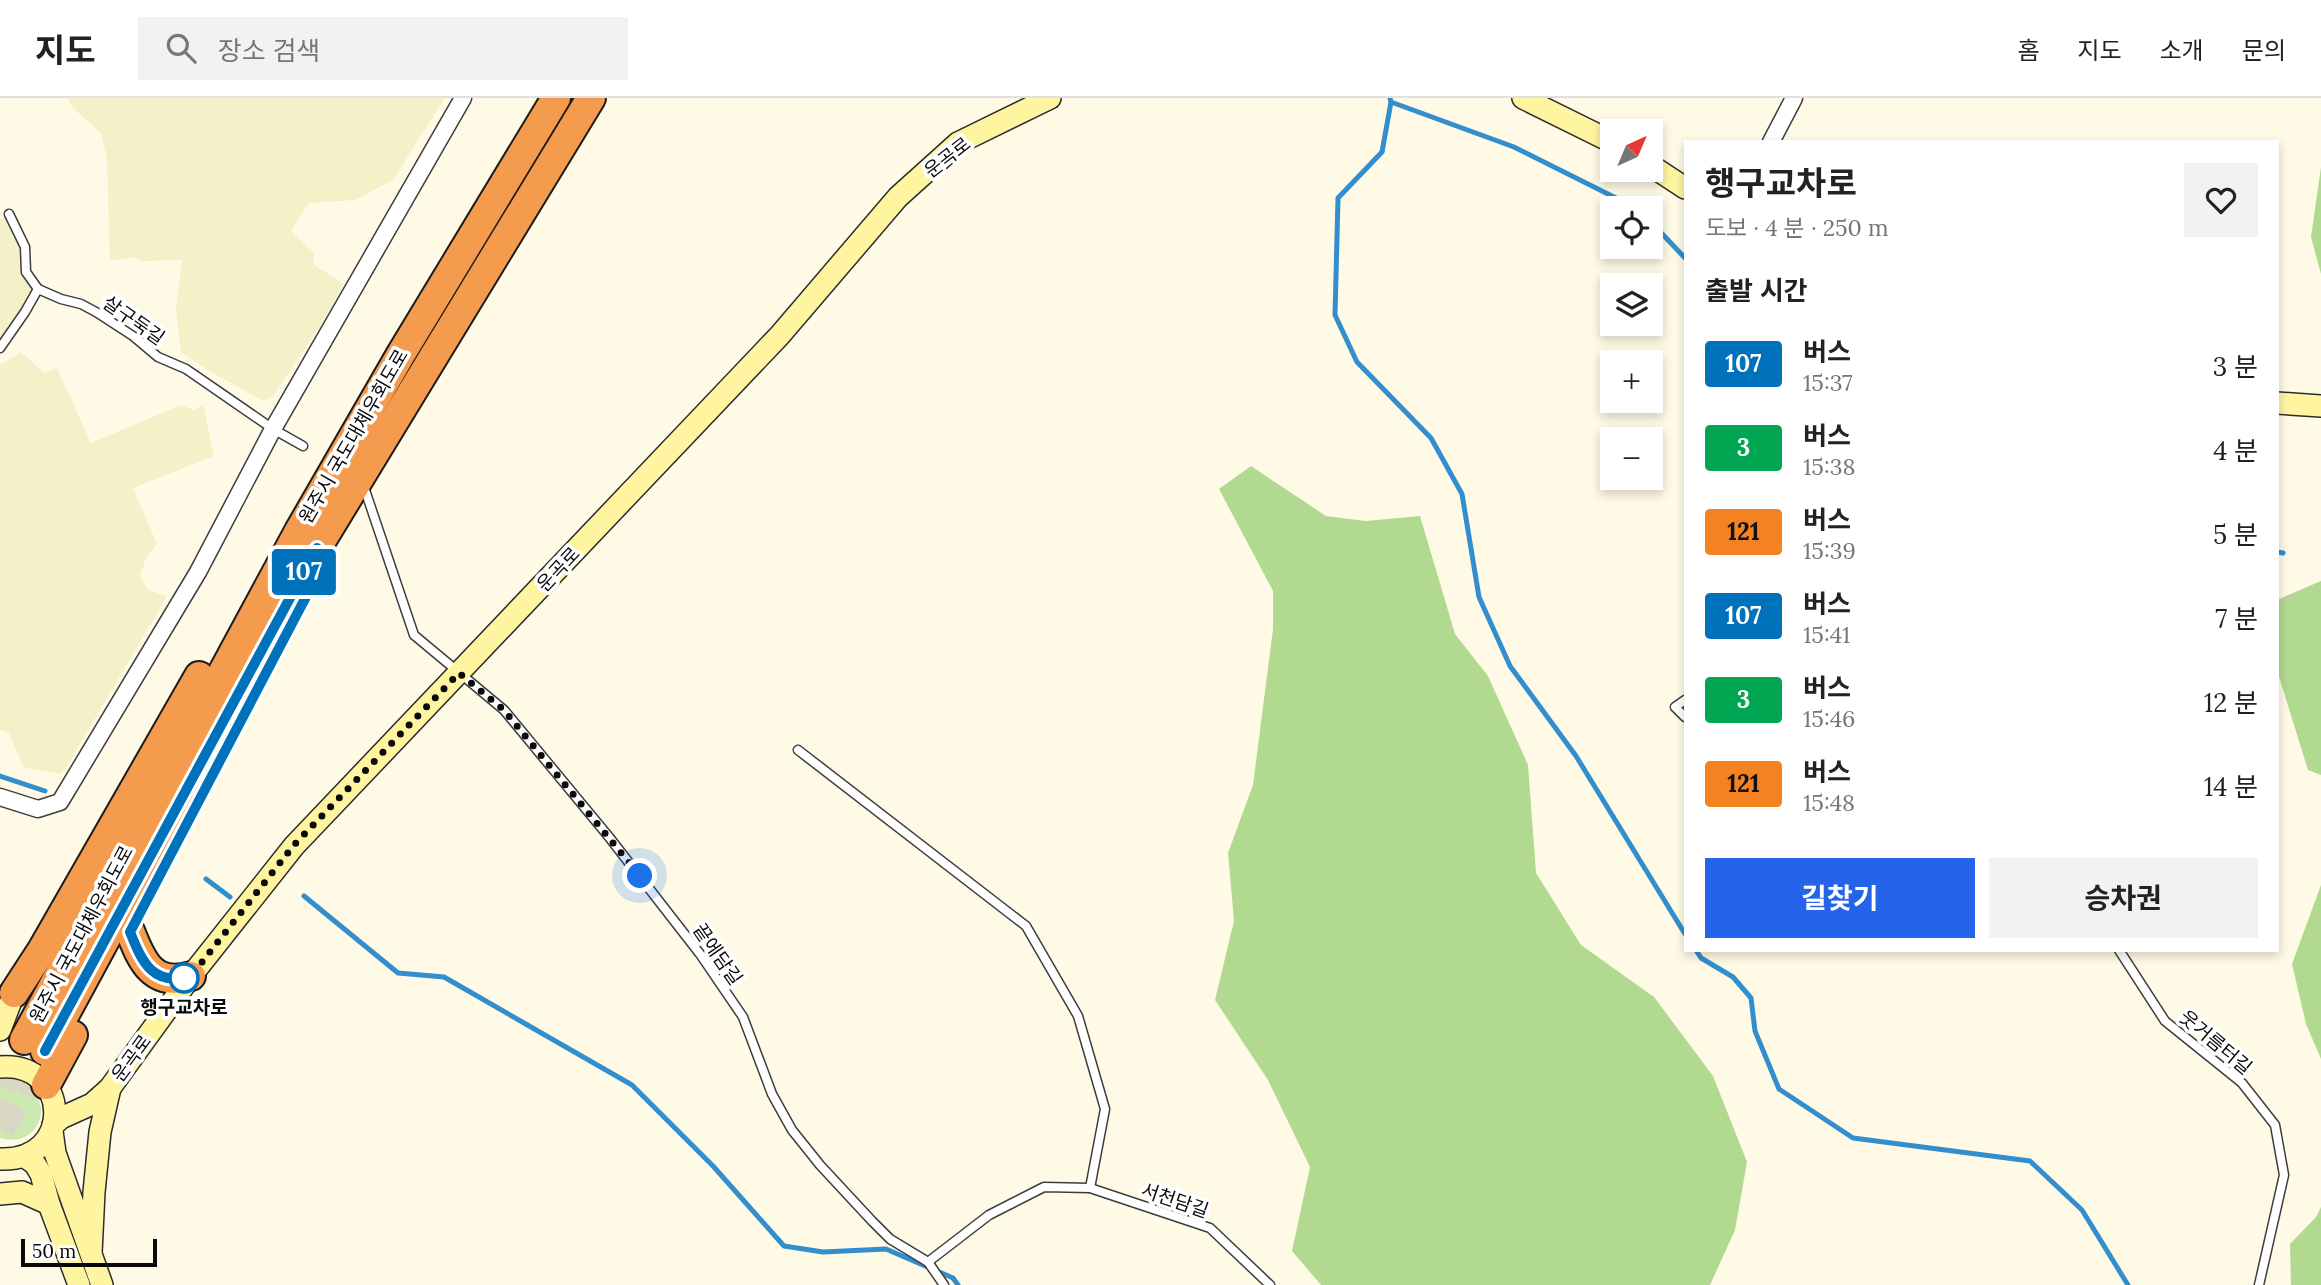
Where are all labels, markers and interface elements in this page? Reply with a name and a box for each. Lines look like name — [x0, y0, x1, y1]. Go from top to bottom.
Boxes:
search box — [138, 17, 628, 80]
text: 지도 — [35, 29, 96, 71]
icon: search — [162, 29, 200, 67]
text: 장소 검색 — [218, 34, 320, 67]
text: 홈 — [2017, 35, 2039, 66]
text: 지도 — [2077, 35, 2122, 66]
text: 소개 — [2160, 35, 2204, 66]
text: 문의 — [2242, 35, 2286, 66]
north arrow — [1600, 119, 1662, 182]
map controls — [1600, 119, 1663, 490]
street label: 운곡로 — [919, 131, 975, 183]
text: 행구교차로 — [1705, 162, 1857, 204]
button: heart — [2184, 163, 2258, 237]
button: locate — [1600, 196, 1663, 259]
text: 도보 · 4 분 · 250 m — [1705, 213, 1888, 242]
button: layers — [1600, 273, 1663, 336]
text: 출발 시간 — [1705, 274, 1808, 307]
street label: 살구둑길 — [98, 290, 170, 350]
text: 버스 — [1803, 335, 1851, 368]
street label: 원주시 국도대체우회도로 — [293, 345, 413, 527]
text: 107 — [1725, 348, 1762, 379]
button: + — [1600, 350, 1663, 413]
text: 3 분 — [2213, 350, 2258, 383]
text: 15:37 — [1803, 368, 1853, 397]
text: 버스 — [1803, 419, 1851, 452]
button: − — [1600, 427, 1663, 490]
text: 3 — [1737, 432, 1750, 463]
text: 4 분 — [2213, 434, 2258, 467]
text: 15:38 — [1803, 452, 1855, 481]
text: 버스 — [1803, 503, 1851, 536]
text: 121 — [1727, 516, 1760, 547]
text: 5 분 — [2213, 518, 2258, 551]
text: 15:39 — [1803, 536, 1856, 565]
street label: 운곡로 — [531, 542, 585, 596]
line badge: 107 — [264, 549, 344, 595]
text: 107 — [286, 556, 322, 587]
text: 버스 — [1803, 587, 1851, 620]
text: 107 — [1725, 600, 1762, 631]
text: 7 분 — [2215, 602, 2258, 635]
text: 15:41 — [1803, 620, 1851, 649]
text: 버스 — [1803, 671, 1851, 704]
text: 3 — [1737, 684, 1750, 715]
text: 12 분 — [2204, 686, 2258, 719]
text: 15:46 — [1803, 704, 1855, 733]
text: 버스 — [1803, 755, 1851, 788]
text: 121 — [1727, 768, 1760, 799]
text: 14 분 — [2204, 770, 2258, 803]
text: 15:48 — [1803, 788, 1855, 817]
street label: 원주시 국도대체우회도로 — [24, 841, 138, 1027]
your location — [622, 858, 657, 893]
button: 길찾기 — [1705, 858, 1975, 938]
button: 승차권 — [1989, 858, 2258, 938]
street label: 끝에담길 — [688, 918, 748, 990]
marker: 행구교차로 — [169, 963, 199, 993]
place label: 행구교차로 — [140, 995, 228, 1019]
street label: 웃거름터길 — [2175, 1005, 2257, 1079]
street label: 운곡로 — [106, 1030, 156, 1086]
street label: 서천담길 — [1138, 1177, 1212, 1223]
scale bar — [21, 1236, 158, 1268]
text: 50 m — [32, 1239, 76, 1263]

